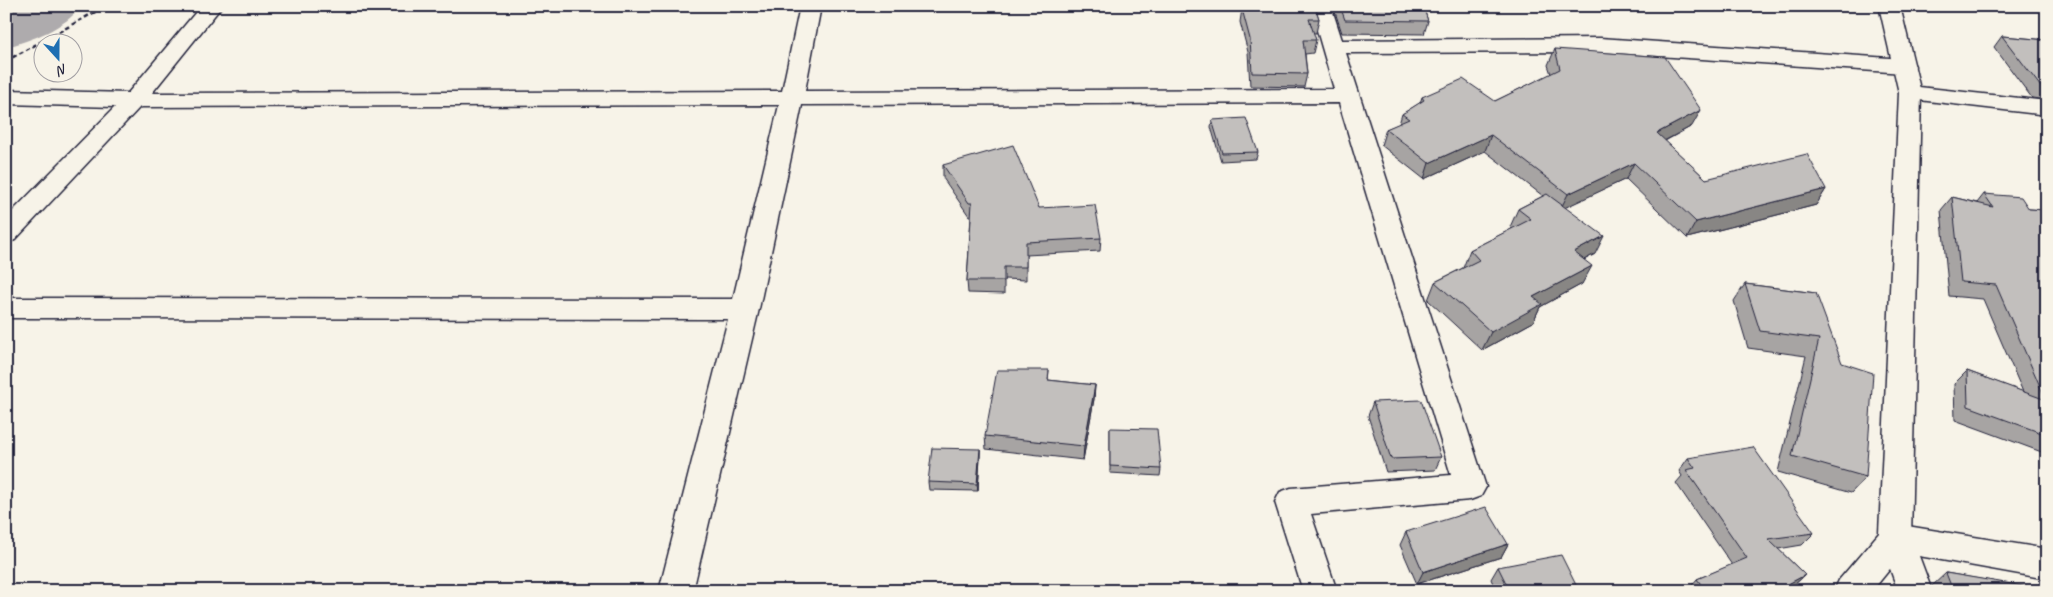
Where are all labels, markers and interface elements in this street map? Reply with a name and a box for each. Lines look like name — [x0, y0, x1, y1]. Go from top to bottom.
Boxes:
north arrow — [32, 32, 82, 82]
text: N — [53, 60, 70, 80]

